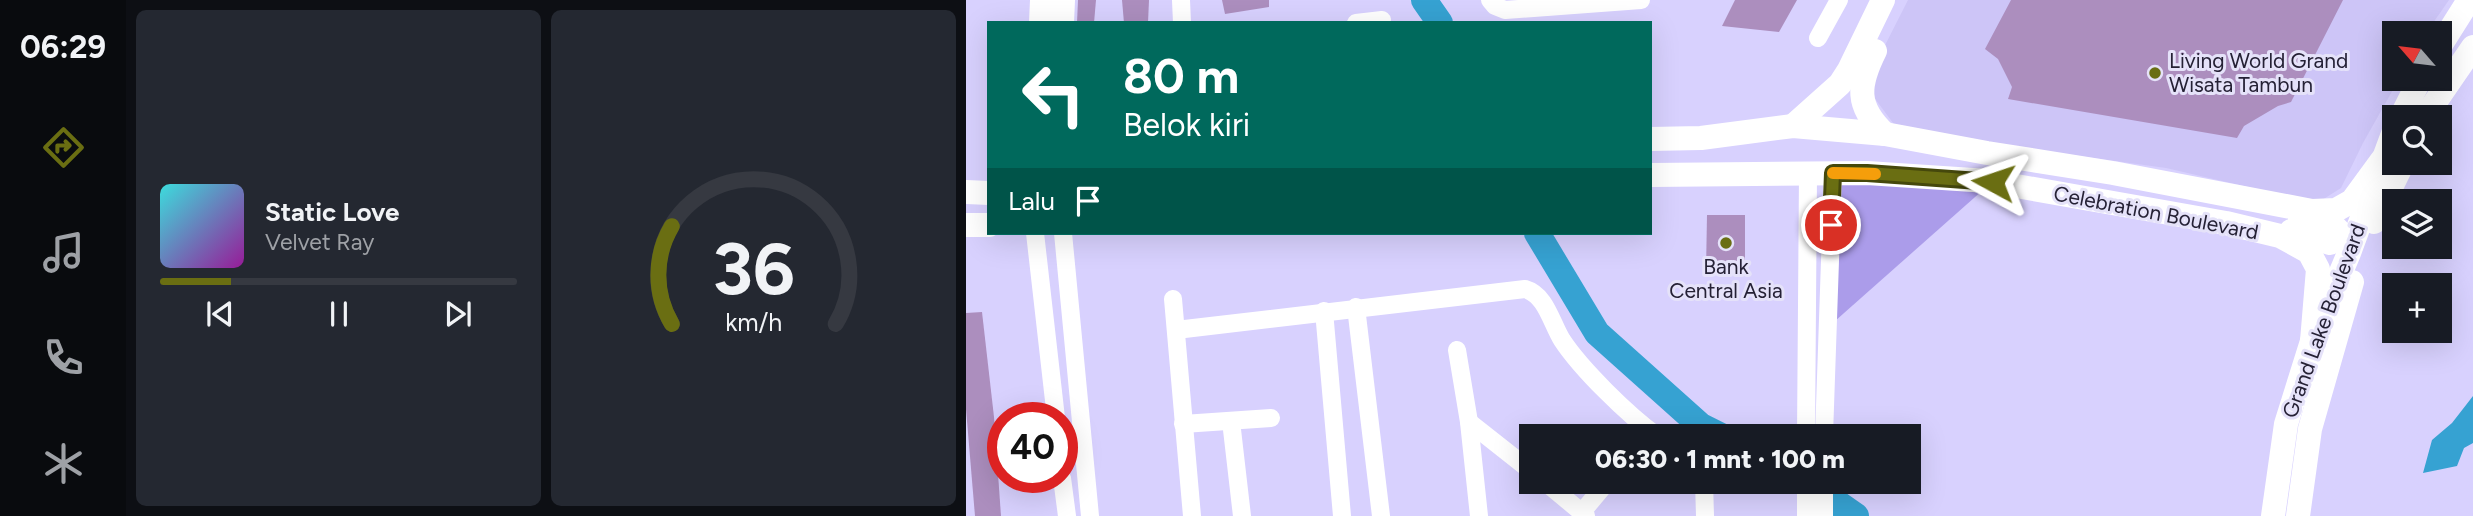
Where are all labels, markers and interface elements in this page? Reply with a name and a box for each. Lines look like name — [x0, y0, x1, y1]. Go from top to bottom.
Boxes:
north arrow — [2382, 21, 2452, 91]
map controls — [2382, 21, 2452, 343]
text: 06:29 — [20, 28, 106, 66]
text: 80 m — [1123, 46, 1239, 105]
place label: Living World Grand Wisata Tambun — [2169, 48, 2348, 97]
icon: left — [1008, 49, 1099, 140]
marker: Living World Grand Wisata Tambun — [2147, 65, 2163, 81]
button: search — [2382, 105, 2452, 175]
text: Belok kiri — [1123, 106, 1250, 144]
icon: directions — [39, 123, 88, 172]
position arrow — [1956, 145, 2030, 219]
street label: Celebration Boulevard — [2052, 180, 2261, 245]
icon: arrive — [1069, 182, 1107, 220]
text: Lalu — [1008, 185, 1055, 217]
button: layers — [2382, 189, 2452, 259]
pin — [1801, 195, 1861, 255]
text: Static Love — [265, 196, 399, 228]
icon: arrive — [1812, 206, 1850, 244]
street label: Grand Lake Boulevard — [2277, 220, 2370, 421]
text: 36 — [712, 225, 795, 312]
icon: music — [39, 228, 88, 277]
text: Velvet Ray — [265, 228, 374, 256]
marker: Bank Central Asia — [1718, 235, 1734, 251]
place label: Bank Central Asia — [1669, 254, 1783, 303]
button: + — [2382, 273, 2452, 343]
icon: previous — [201, 295, 239, 333]
icon: pause — [320, 295, 358, 333]
icon: next — [439, 295, 477, 333]
text: km/h — [725, 307, 782, 337]
icon: phone — [39, 333, 88, 382]
speed limit sign: 40 — [987, 402, 1078, 493]
icon: climate — [39, 439, 88, 488]
text: 06:30 · 1 mnt · 100 m — [1595, 443, 1845, 475]

